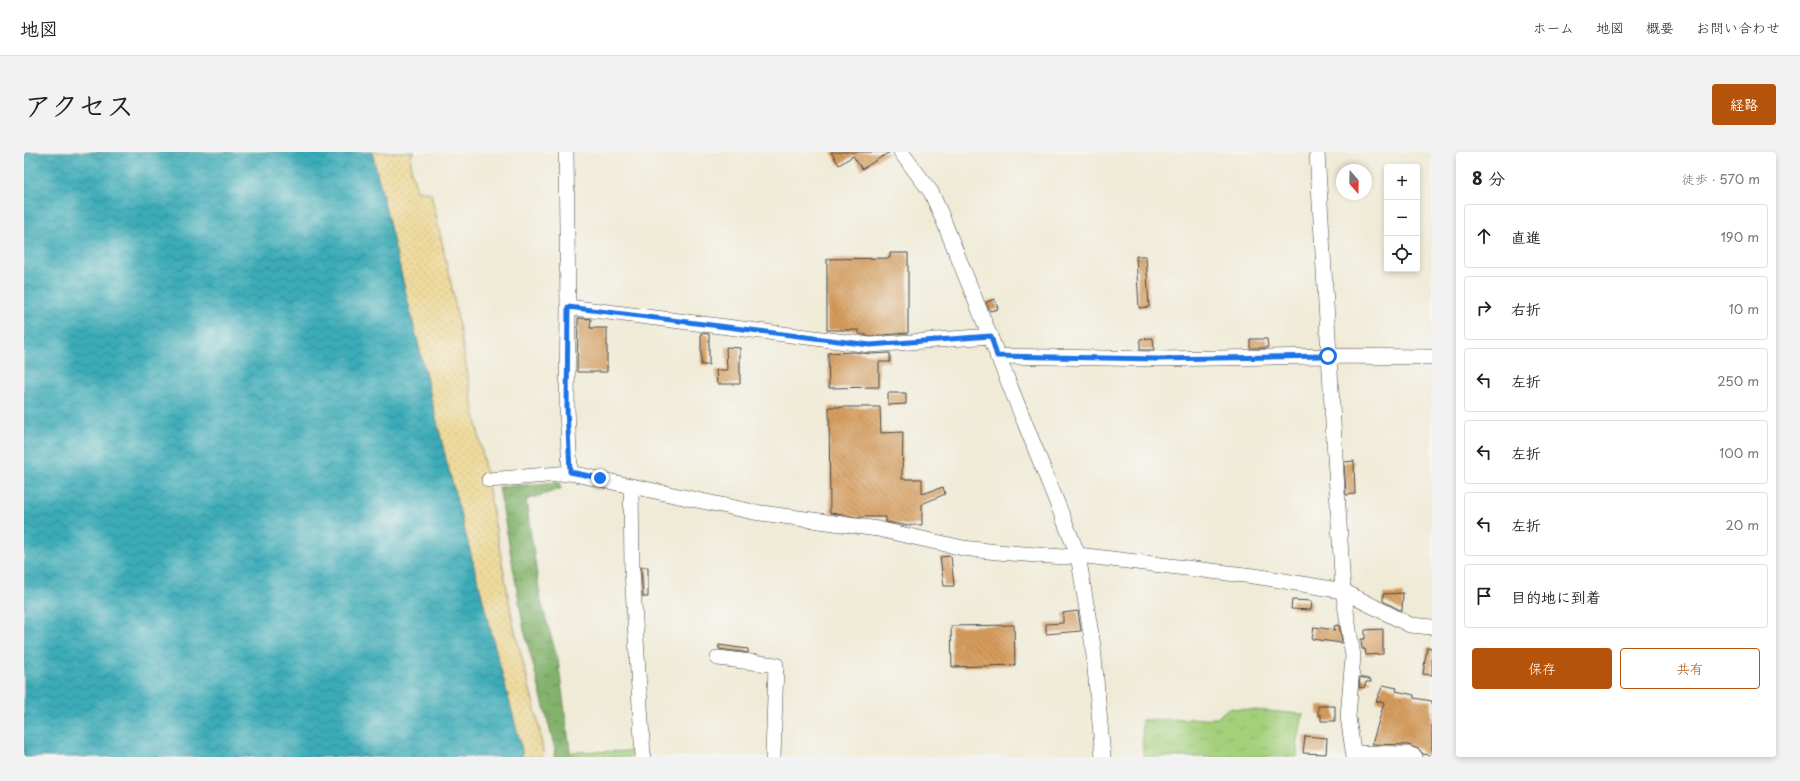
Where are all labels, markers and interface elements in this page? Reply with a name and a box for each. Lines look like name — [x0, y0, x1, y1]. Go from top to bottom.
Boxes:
text: 地図 — [20, 14, 58, 42]
text: ホーム — [1533, 17, 1574, 38]
text: 地図 — [1596, 17, 1624, 38]
text: 概要 — [1646, 17, 1674, 38]
text: お問い合わせ — [1696, 17, 1780, 38]
text: アクセス — [24, 83, 134, 126]
button: 経路 — [1712, 84, 1776, 125]
north arrow — [1336, 164, 1372, 200]
map controls — [1384, 164, 1420, 272]
button: + — [1384, 164, 1420, 200]
text: 8 分 — [1472, 165, 1505, 191]
text: 徒歩 · 570 m — [1682, 169, 1760, 188]
button: − — [1384, 200, 1420, 236]
icon: ahead — [1473, 225, 1495, 247]
text: 直進 — [1511, 225, 1541, 248]
text: 190 m — [1720, 227, 1759, 246]
button: locate — [1384, 236, 1420, 272]
icon: right — [1473, 297, 1495, 319]
text: 右折 — [1511, 297, 1541, 320]
text: 10 m — [1729, 299, 1759, 318]
route start — [1319, 347, 1337, 365]
icon: left — [1473, 369, 1495, 391]
text: 左折 — [1511, 369, 1541, 392]
text: 250 m — [1717, 371, 1759, 390]
icon: left — [1473, 441, 1495, 463]
text: 左折 — [1511, 441, 1541, 464]
text: 100 m — [1719, 443, 1759, 462]
route end — [591, 469, 609, 487]
icon: left — [1473, 513, 1495, 535]
text: 左折 — [1511, 513, 1541, 536]
text: 20 m — [1725, 515, 1759, 534]
icon: arrive — [1473, 585, 1495, 607]
text: 目的地に到着 — [1511, 585, 1601, 608]
button: 保存 — [1472, 648, 1612, 689]
button: 共有 — [1620, 648, 1760, 689]

